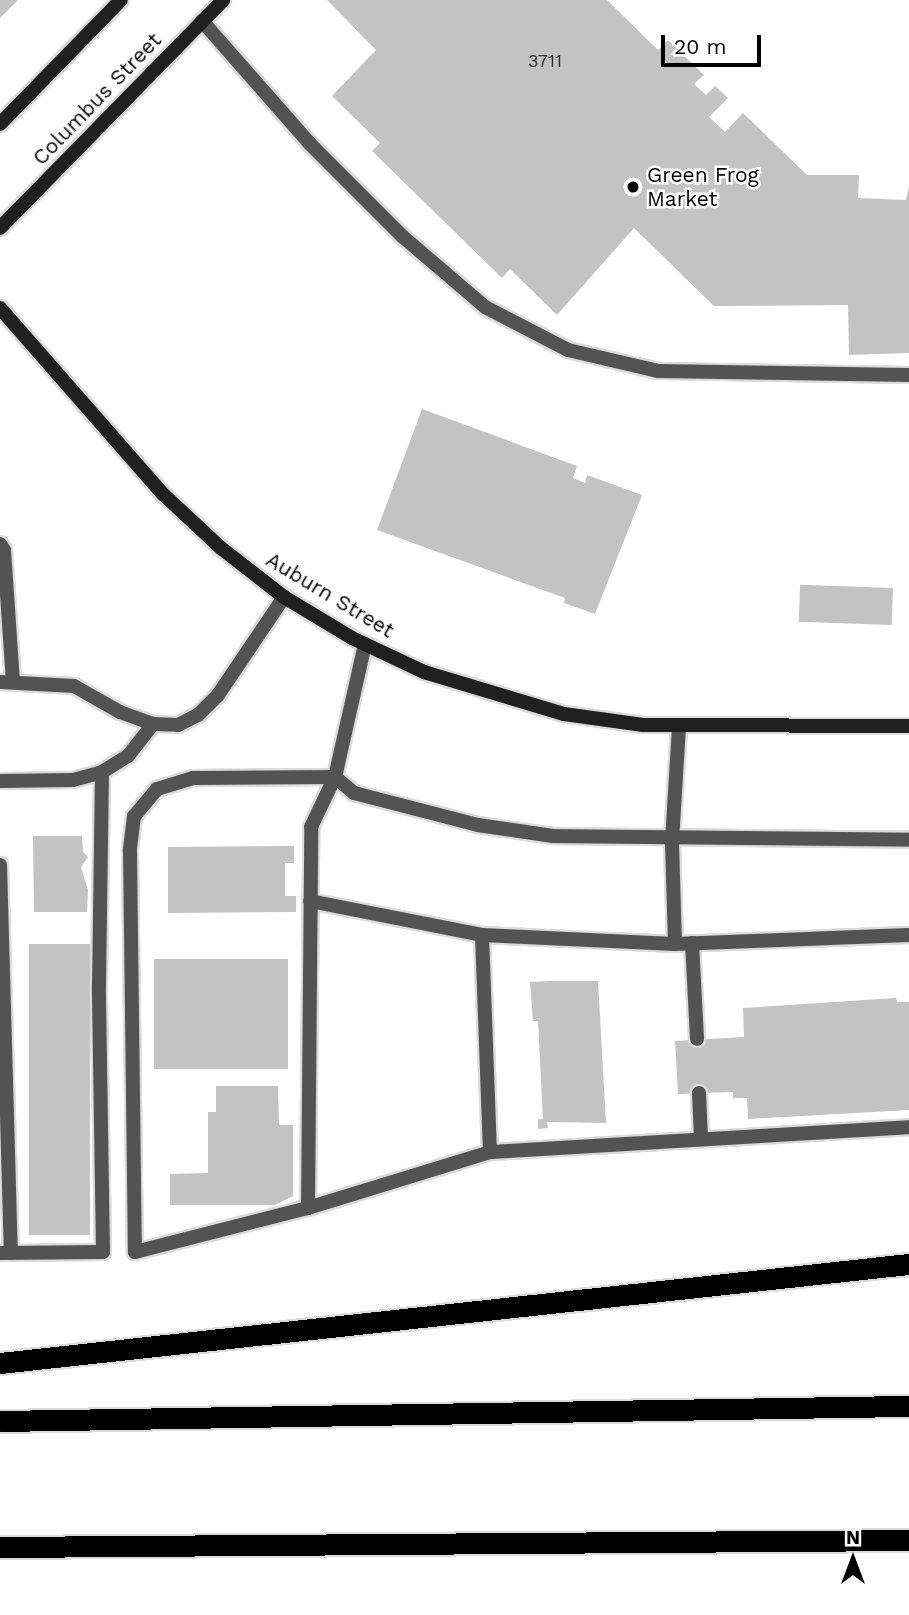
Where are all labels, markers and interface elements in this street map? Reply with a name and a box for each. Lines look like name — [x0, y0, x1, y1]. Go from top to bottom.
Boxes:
scale bar — [664, 21, 764, 65]
street label: Columbus Street — [28, 28, 166, 170]
text: 20 m — [674, 34, 726, 59]
house number: 3711 — [528, 50, 562, 72]
place label: Green Frog Market — [647, 162, 759, 212]
marker: Green Frog Market — [625, 179, 641, 195]
street label: Auburn Street — [261, 547, 399, 643]
north arrow — [818, 1524, 888, 1594]
text: N — [846, 1526, 860, 1549]

